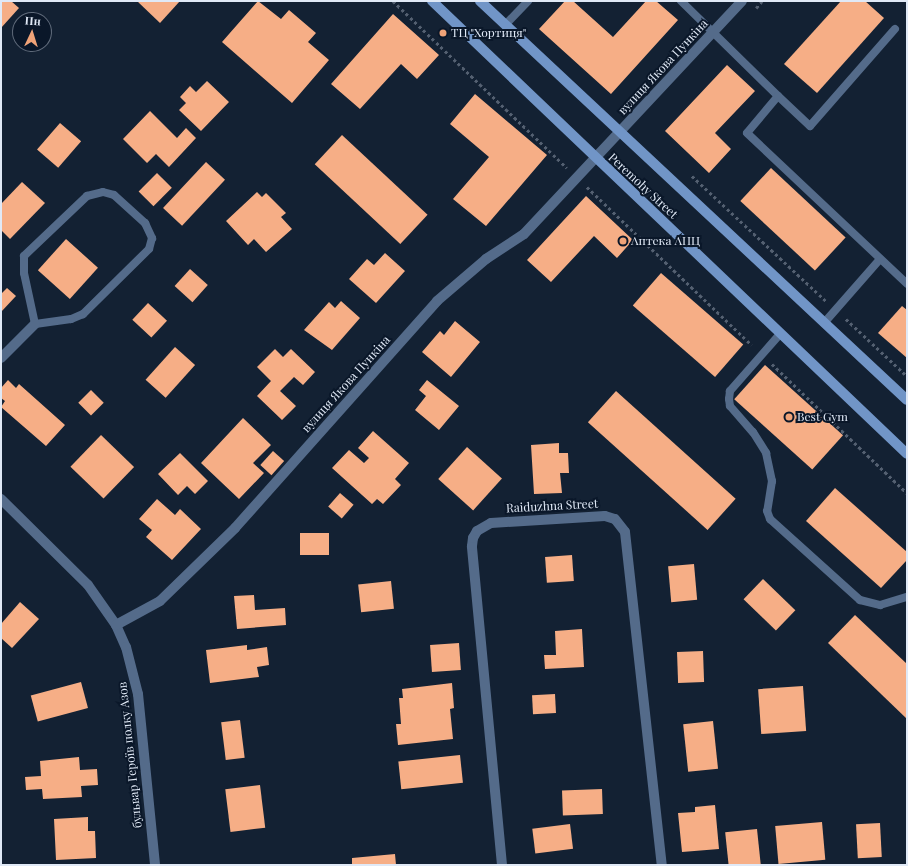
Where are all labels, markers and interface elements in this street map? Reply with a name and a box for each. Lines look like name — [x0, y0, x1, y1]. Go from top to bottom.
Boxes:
north arrow — [12, 12, 52, 52]
text: Пн — [24, 12, 41, 29]
street label: вулиця Якова Пункіна — [615, 16, 711, 118]
place label: ТЦ "Хортиця" — [451, 26, 527, 40]
marker: ТЦ "Хортиця" — [438, 28, 448, 38]
street label: Peremohy Street — [605, 150, 681, 222]
place label: Аптека АНЦ — [631, 234, 700, 248]
marker: Аптека АНЦ — [618, 236, 628, 246]
street label: вулиця Якова Пункіна — [299, 333, 393, 435]
place label: Best Gym — [797, 410, 848, 424]
marker: Best Gym — [784, 412, 794, 422]
street label: Raiduzhna Street — [506, 496, 598, 516]
street label: бульвар Героїв полку Азов — [115, 681, 145, 829]

